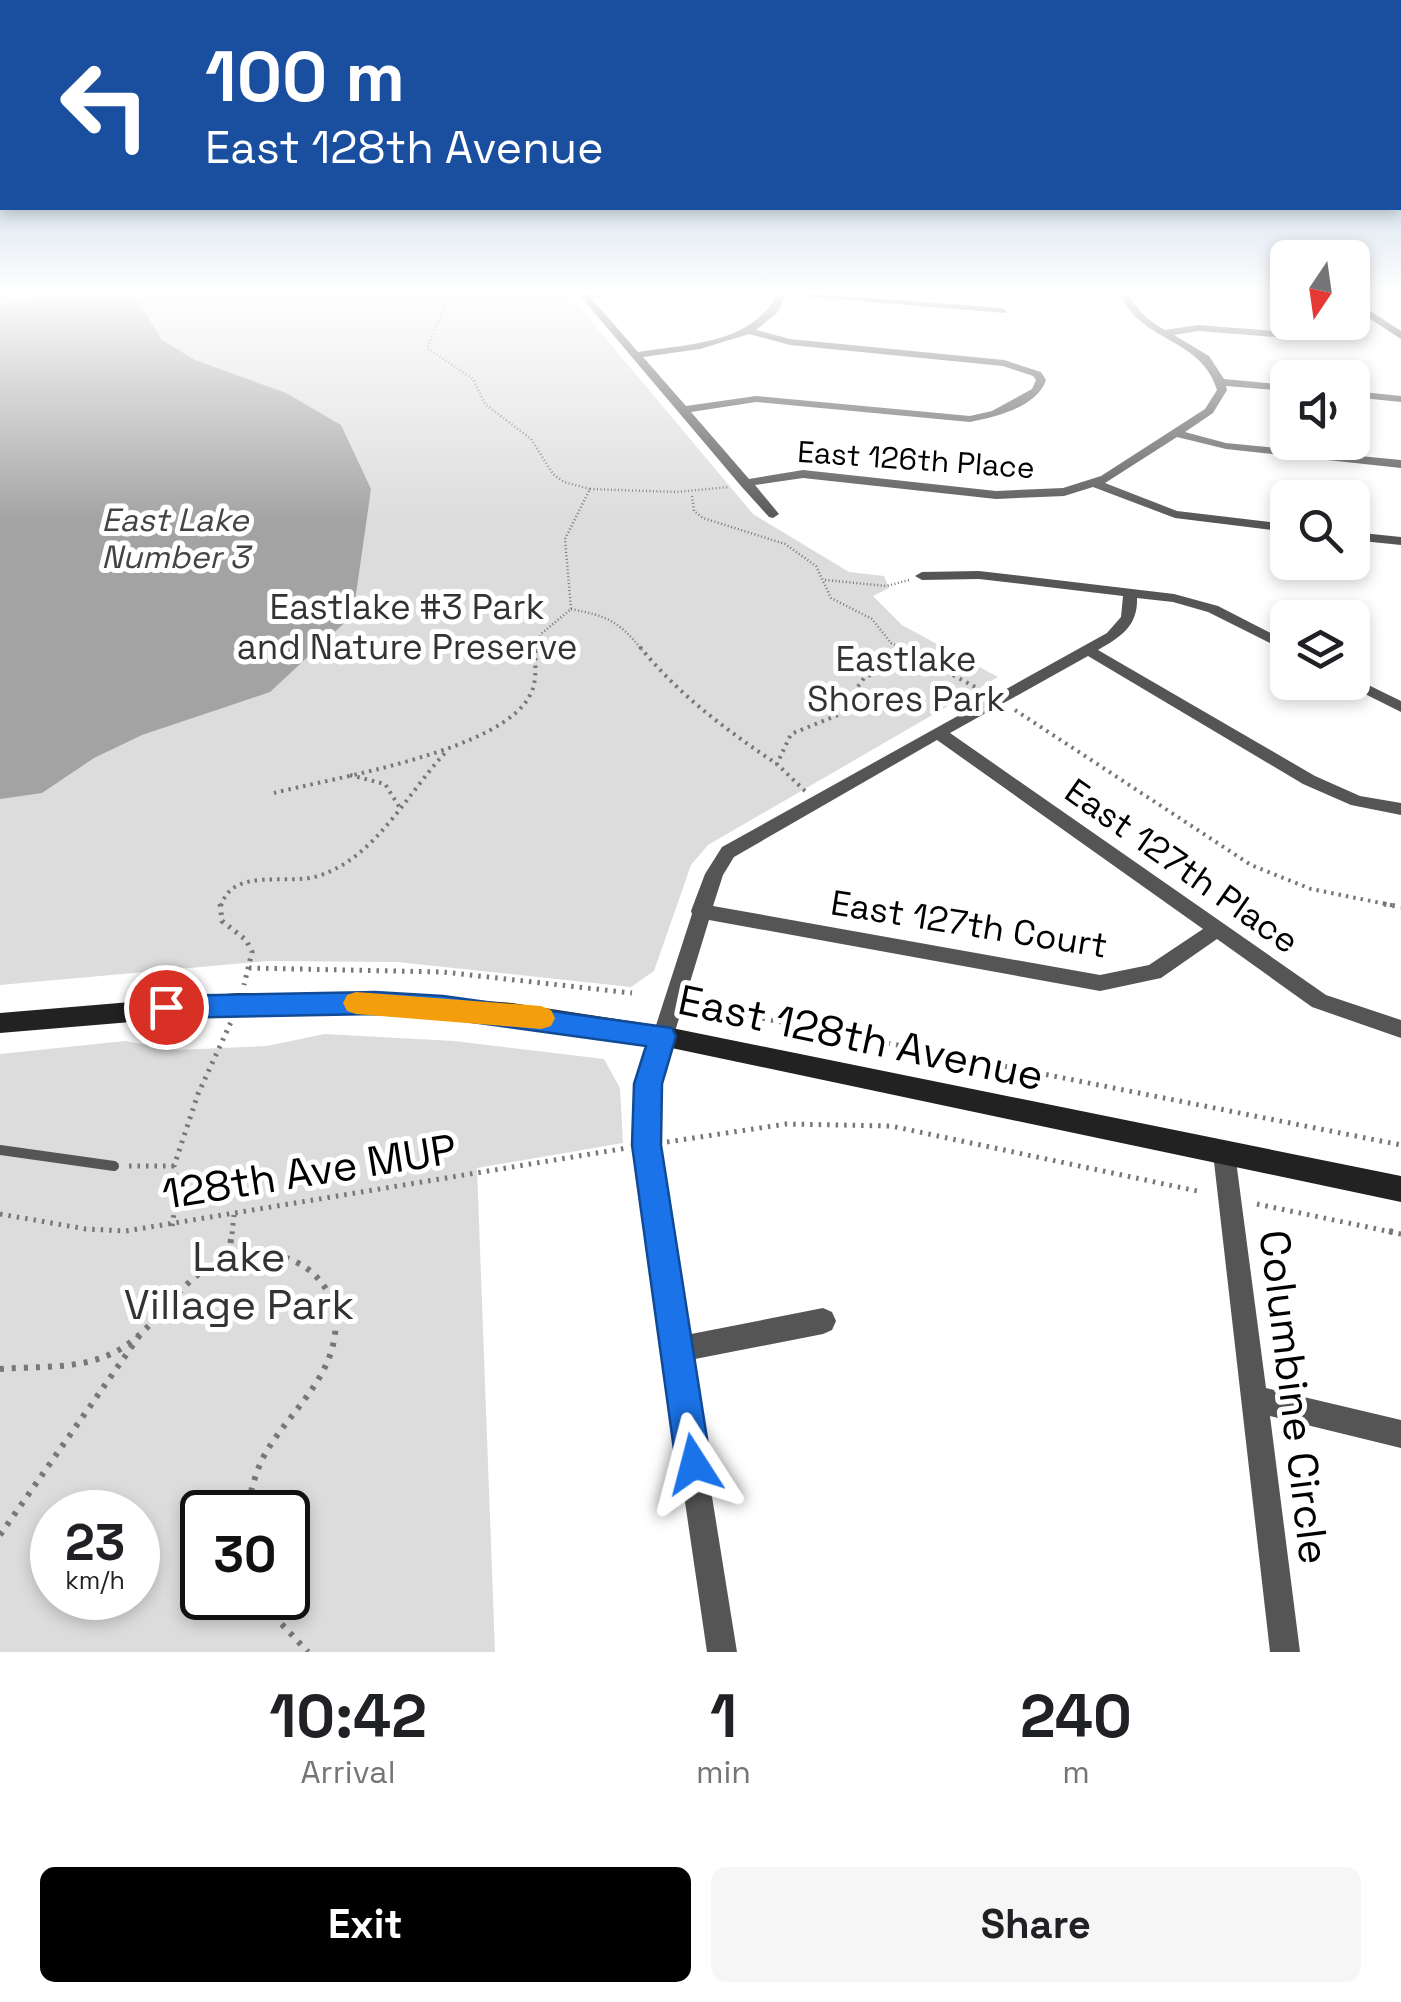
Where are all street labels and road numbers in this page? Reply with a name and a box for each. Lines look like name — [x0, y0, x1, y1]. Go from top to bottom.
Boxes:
street label: East 126th Place — [796, 432, 1036, 487]
street label: East 127th Place — [1057, 769, 1307, 963]
street label: East 127th Court — [828, 880, 1110, 968]
street label: East 128th Avenue — [673, 973, 1048, 1102]
street label: 128th Ave MUP — [158, 1122, 460, 1221]
street label: Columbine Circle — [1248, 1227, 1341, 1567]

